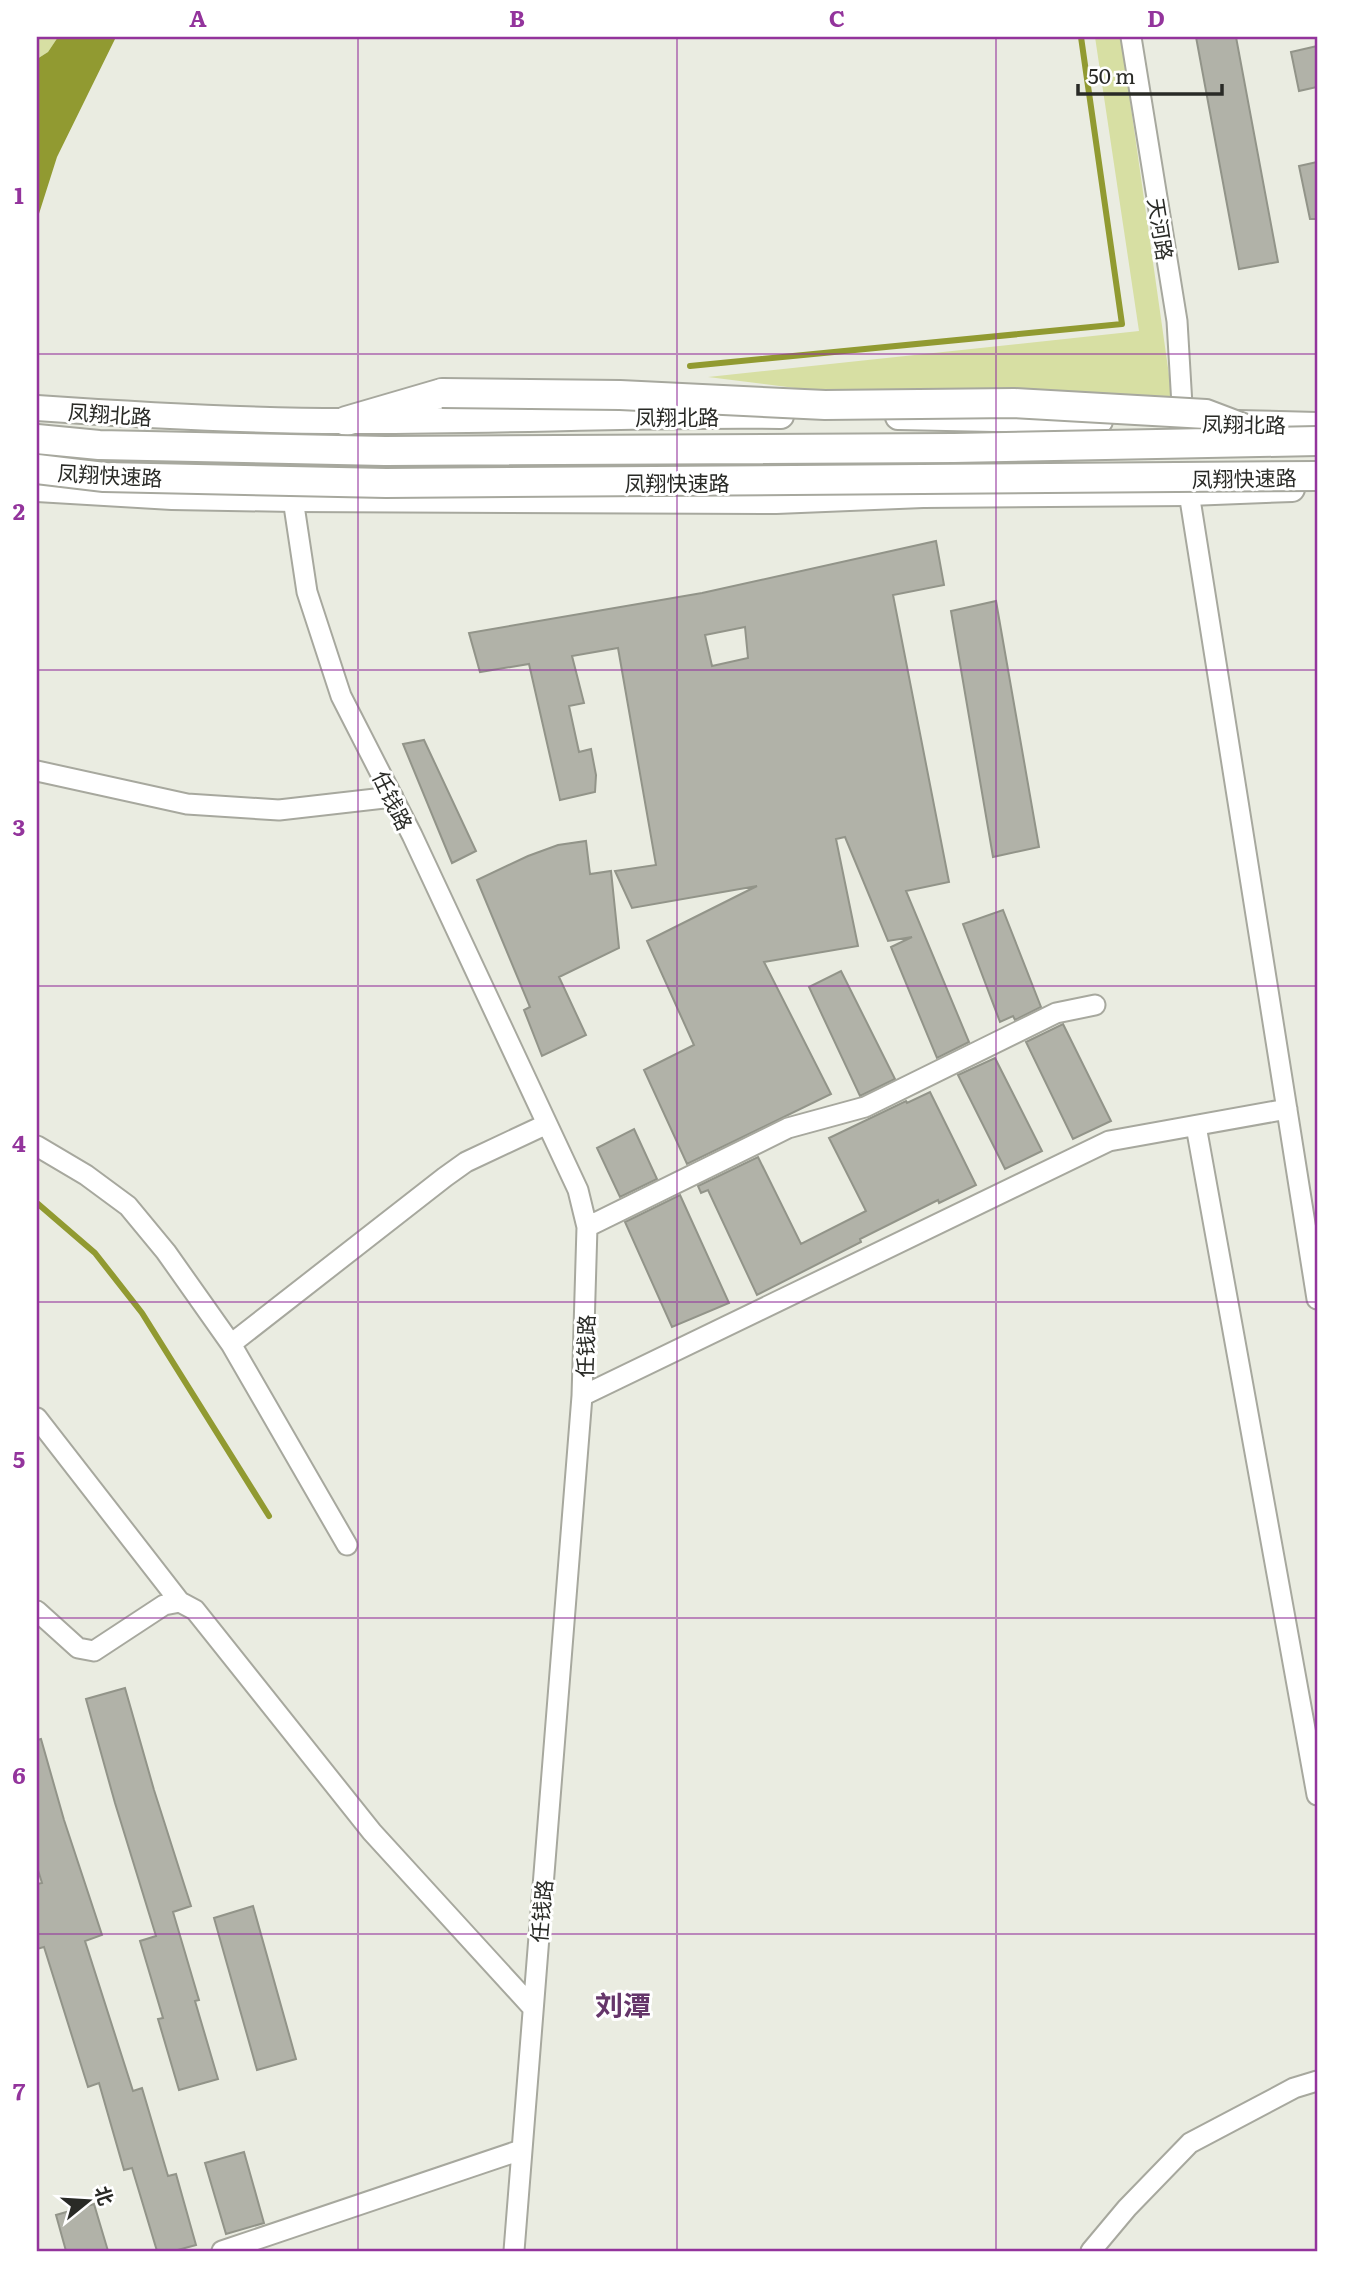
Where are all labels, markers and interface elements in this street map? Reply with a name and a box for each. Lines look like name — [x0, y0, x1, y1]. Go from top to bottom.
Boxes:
text: A — [189, 0, 207, 34]
text: B — [509, 0, 525, 34]
text: C — [829, 0, 845, 34]
text: D — [1147, 0, 1165, 34]
scale bar — [1078, 52, 1221, 96]
text: 50 m — [1088, 59, 1135, 90]
text: 1 — [14, 177, 24, 211]
street label: 天河路 — [1142, 195, 1182, 263]
street label: 凤翔北路 — [67, 395, 153, 431]
street label: 凤翔北路 — [635, 400, 719, 431]
street label: 凤翔北路 — [1202, 407, 1286, 439]
street label: 凤翔快速路 — [57, 456, 163, 492]
street label: 凤翔快速路 — [1191, 461, 1297, 493]
street label: 凤翔快速路 — [625, 466, 730, 497]
text: 2 — [13, 493, 25, 527]
street label: 任钱路 — [366, 765, 422, 835]
text: 3 — [13, 809, 25, 843]
text: 4 — [12, 1125, 26, 1159]
street label: 任钱路 — [567, 1314, 601, 1378]
text: 5 — [13, 1441, 25, 1475]
text: 6 — [12, 1757, 26, 1791]
street label: 任钱路 — [522, 1878, 558, 1944]
district label: 刘潭 — [595, 1983, 651, 2025]
text: 7 — [13, 2073, 26, 2107]
north arrow — [52, 2166, 122, 2236]
text: 北 — [89, 2182, 121, 2209]

